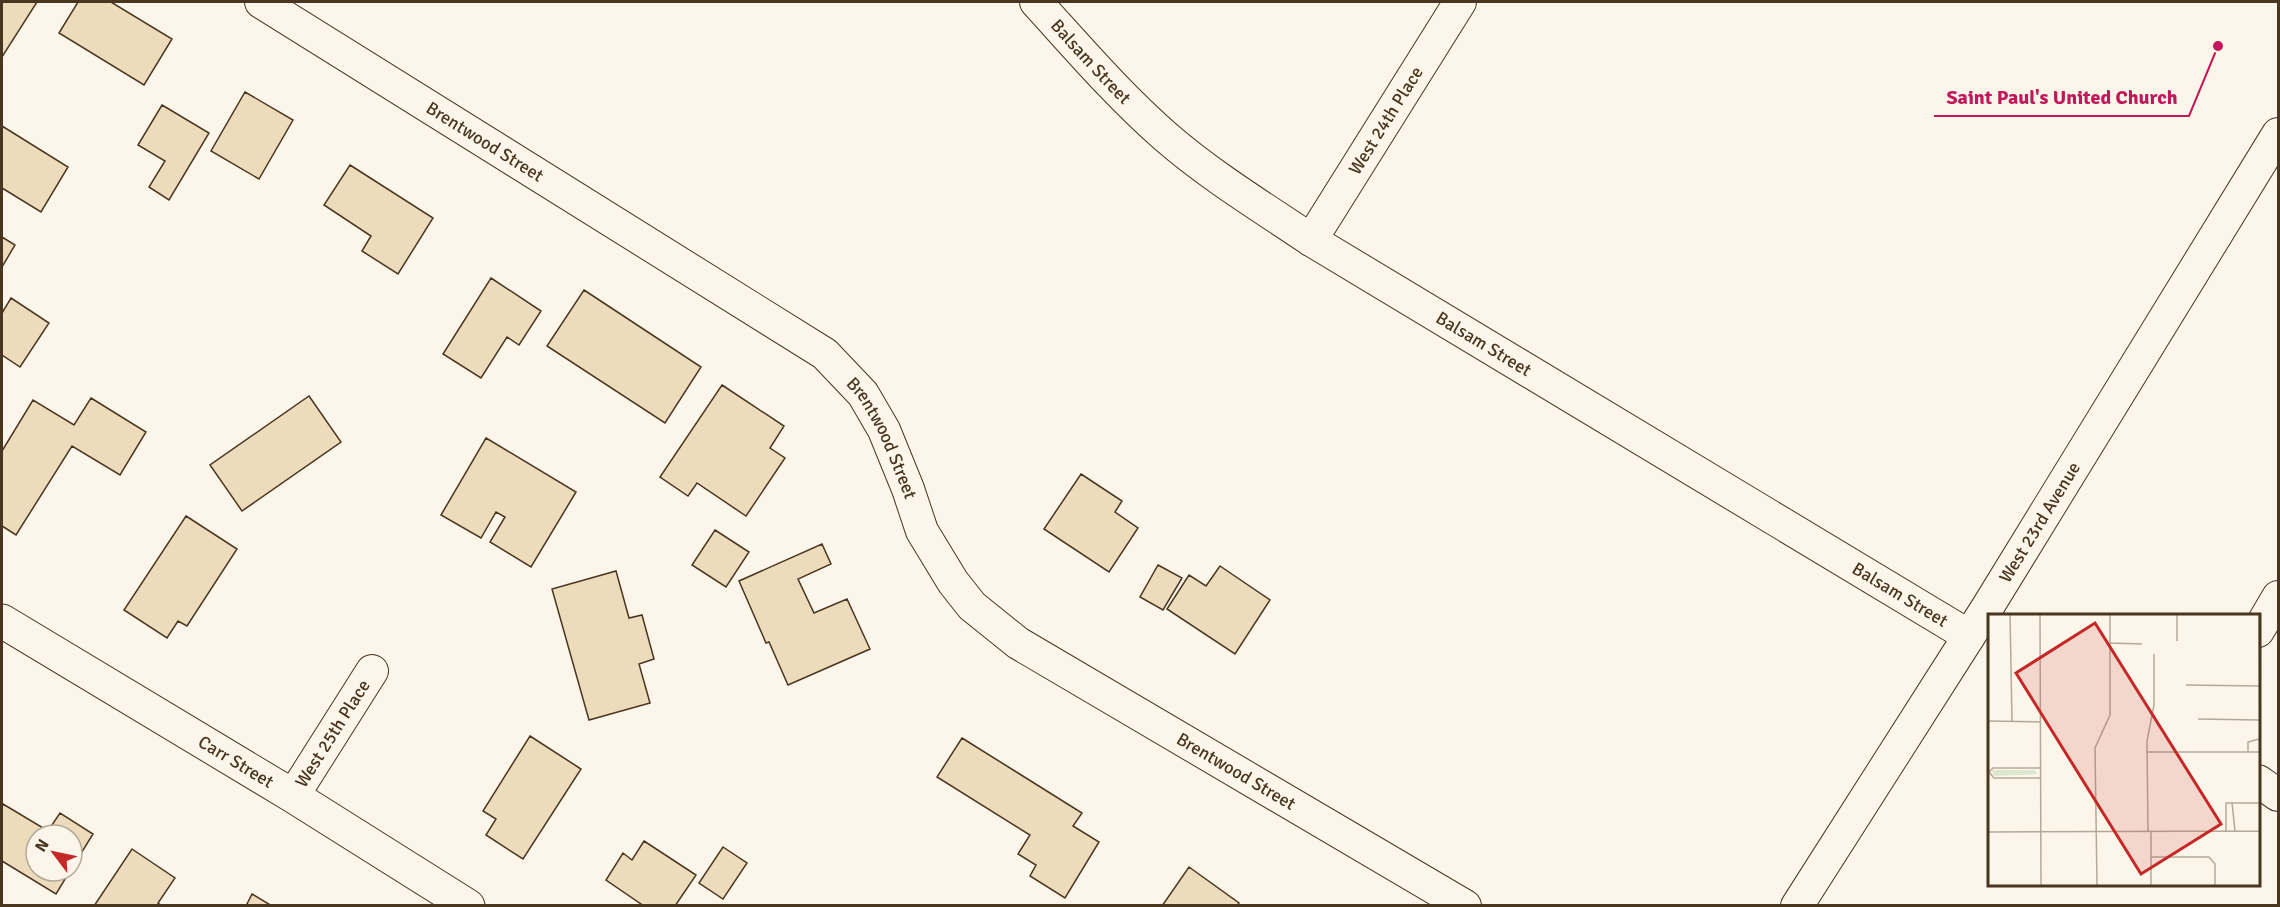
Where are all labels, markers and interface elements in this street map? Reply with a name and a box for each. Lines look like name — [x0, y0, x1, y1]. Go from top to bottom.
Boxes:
street label: Balsam Street — [1046, 15, 1135, 109]
street label: West 24th Place — [1344, 62, 1428, 179]
callout: Saint Paul's United Church — [1934, 78, 2189, 116]
text: Saint Paul's United Church — [1946, 85, 2178, 110]
street label: Brentwood Street — [422, 97, 548, 187]
street label: Balsam Street — [1432, 307, 1535, 381]
street label: Brentwood Street — [842, 373, 922, 502]
street label: West 23rd Avenue — [1994, 458, 2085, 587]
street label: Balsam Street — [1848, 557, 1952, 632]
inset map — [1988, 614, 2259, 886]
street label: West 25th Place — [290, 675, 375, 791]
street label: Brentwood Street — [1173, 728, 1299, 815]
street label: Carr Street — [194, 731, 278, 793]
north arrow — [24, 823, 84, 883]
text: N — [31, 836, 54, 856]

